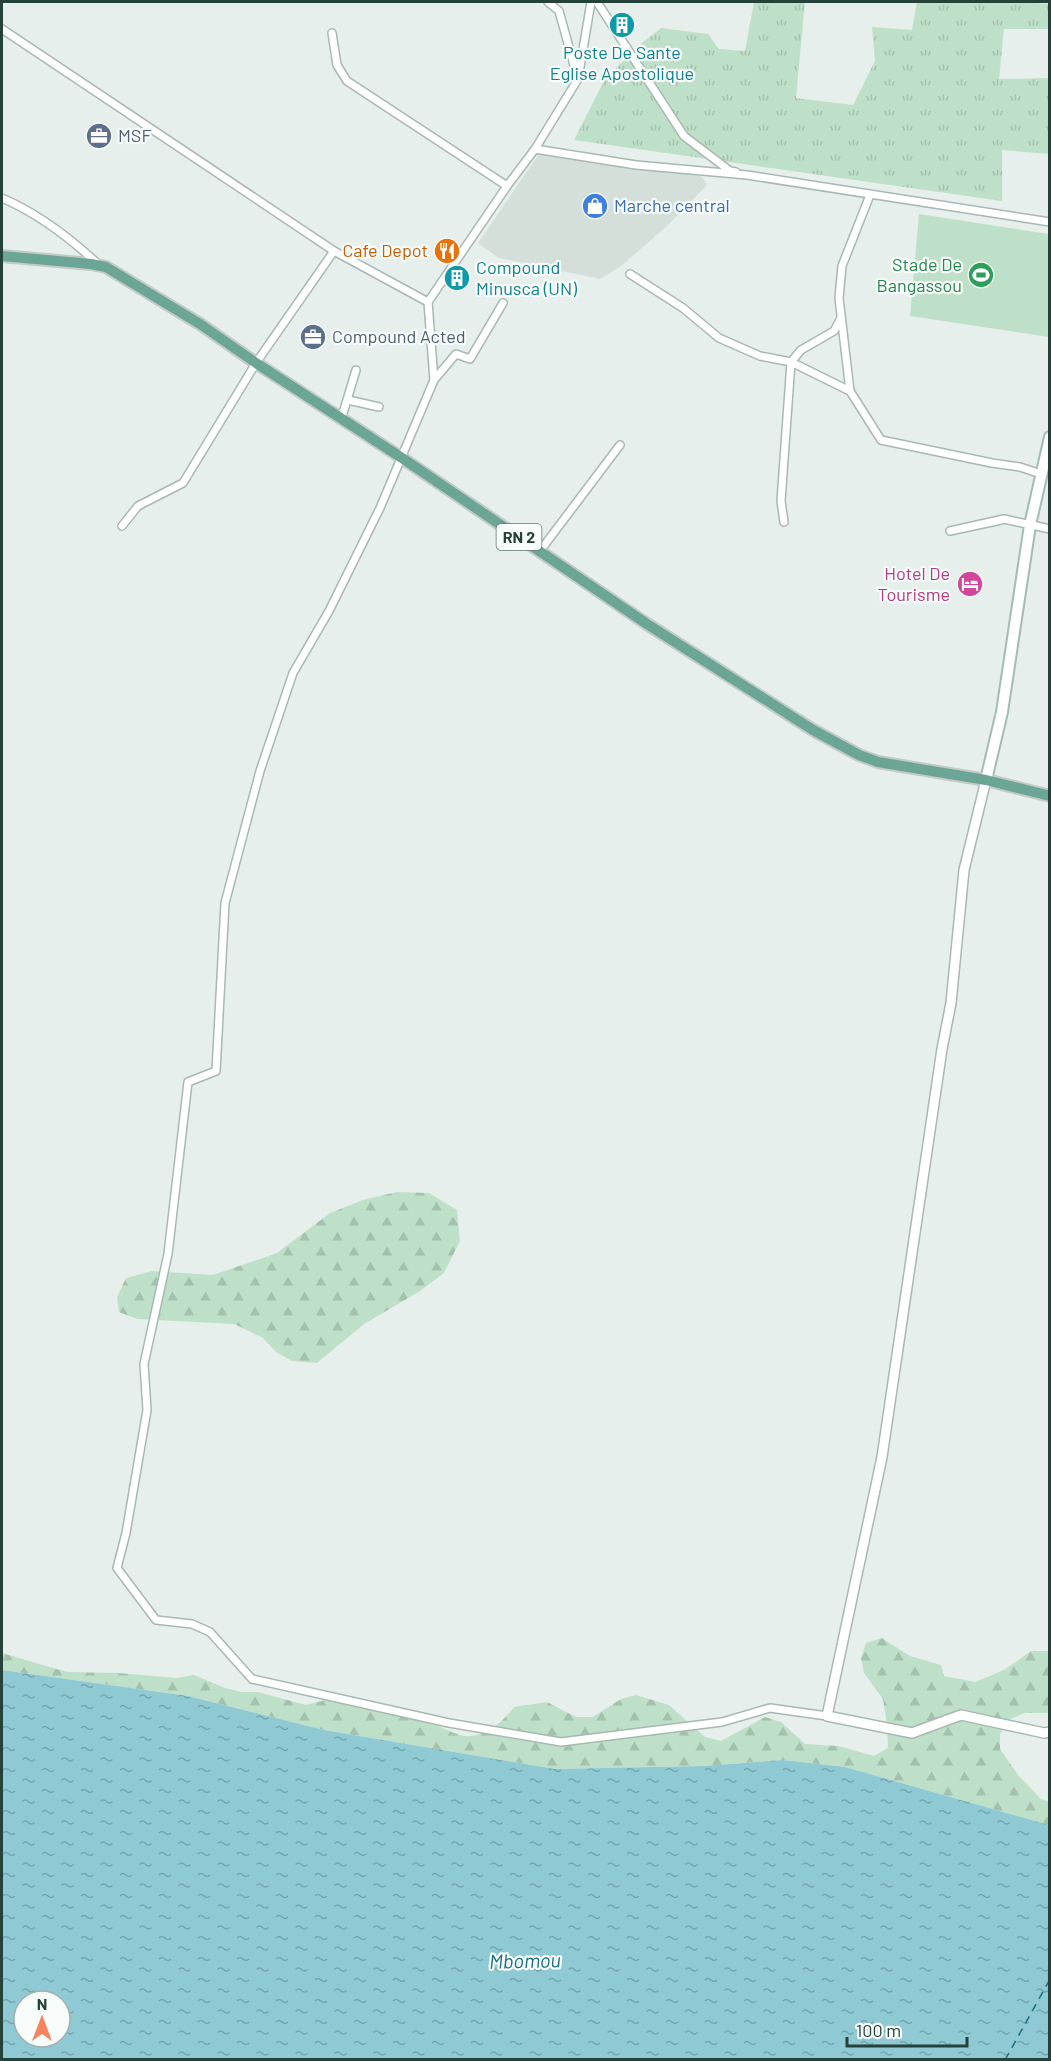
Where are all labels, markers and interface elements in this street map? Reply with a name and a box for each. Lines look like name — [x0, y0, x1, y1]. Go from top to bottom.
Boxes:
building icon: Poste De Sante Eglise Apostolique — [607, 10, 637, 40]
place label: Poste De Sante Eglise Apostolique — [550, 41, 694, 84]
office icon: MSF — [84, 121, 114, 151]
place label: MSF — [118, 124, 152, 146]
shop icon: Marche central — [580, 191, 610, 221]
place label: Marche central — [614, 194, 730, 216]
restaurant icon: Cafe Depot — [432, 236, 462, 266]
place label: Cafe Depot — [343, 239, 428, 261]
place label: Stade De Bangassou — [877, 253, 962, 296]
place label: Compound Minusca (UN) — [476, 256, 577, 299]
sports icon: Stade De Bangassou — [966, 260, 996, 290]
building icon: Compound Minusca (UN) — [442, 263, 472, 293]
office icon: Compound Acted — [298, 322, 328, 352]
place label: Compound Acted — [332, 325, 466, 347]
road number: RN 2 — [496, 524, 542, 550]
place label: Hotel De Tourisme — [877, 562, 950, 605]
hotel icon: Hotel De Tourisme — [955, 569, 985, 599]
water label: Mbomou — [489, 1947, 561, 1973]
north arrow — [12, 1989, 72, 2049]
text: N — [37, 1994, 47, 2013]
scale bar — [847, 2010, 967, 2048]
text: 100 m — [856, 2019, 901, 2041]

